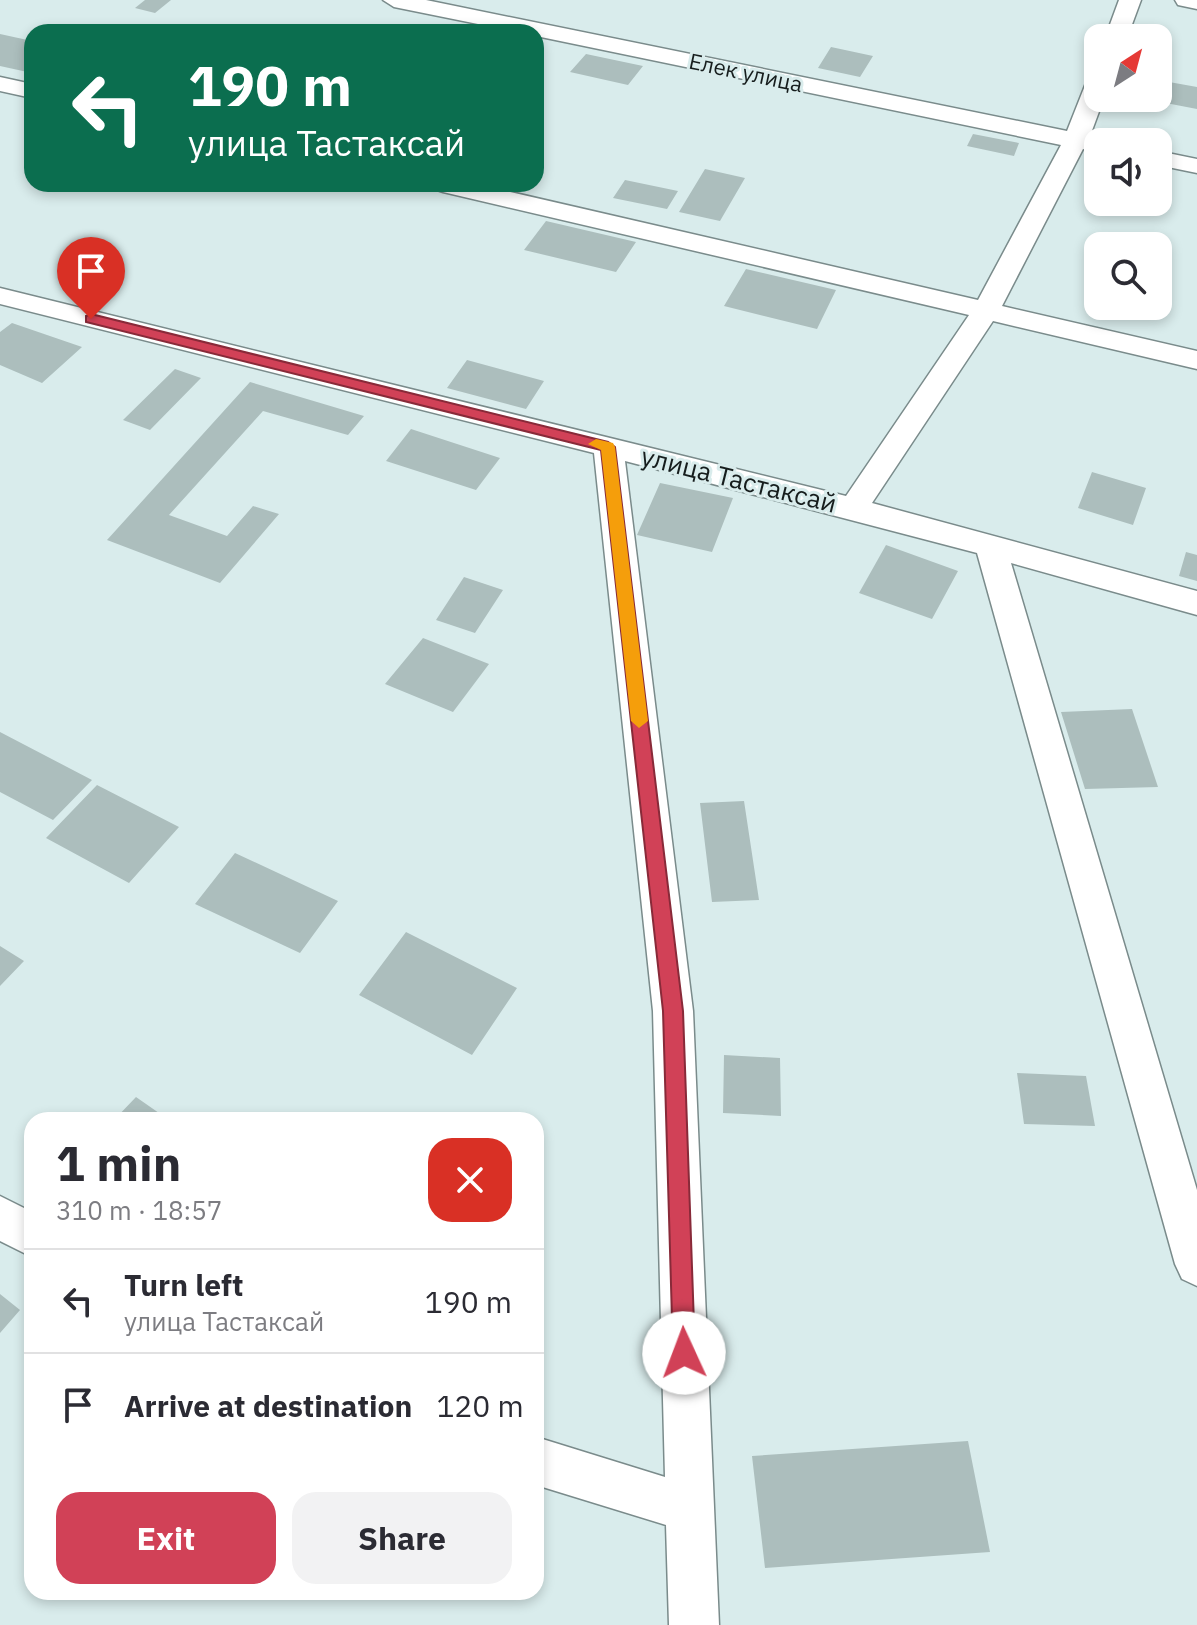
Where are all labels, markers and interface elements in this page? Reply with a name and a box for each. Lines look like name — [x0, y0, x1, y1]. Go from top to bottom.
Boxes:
north arrow — [1084, 24, 1172, 112]
map controls — [1084, 24, 1172, 320]
street label: Елек улица — [686, 46, 806, 98]
text: 190 m — [188, 49, 352, 121]
icon: left — [56, 56, 160, 160]
text: улица Тастаксай — [188, 119, 465, 166]
button: sound — [1084, 128, 1172, 216]
button: search — [1084, 232, 1172, 320]
pin — [57, 237, 125, 319]
icon: arrive — [69, 249, 113, 293]
street label: улица Тастаксай — [638, 438, 840, 520]
text: 1 min — [56, 1132, 181, 1194]
button: close — [428, 1138, 512, 1222]
text: 310 m · 18:57 — [56, 1193, 222, 1227]
text: Turn left — [124, 1265, 243, 1304]
icon: left — [56, 1279, 100, 1323]
text: 190 m — [425, 1282, 512, 1321]
text: улица Тастаксай — [124, 1304, 324, 1338]
position arrow — [642, 1311, 726, 1395]
icon: arrive — [56, 1383, 100, 1427]
text: Arrive at destination — [124, 1386, 412, 1425]
text: 120 m — [436, 1386, 524, 1425]
button: Exit — [56, 1492, 276, 1584]
button: Share — [292, 1492, 512, 1584]

